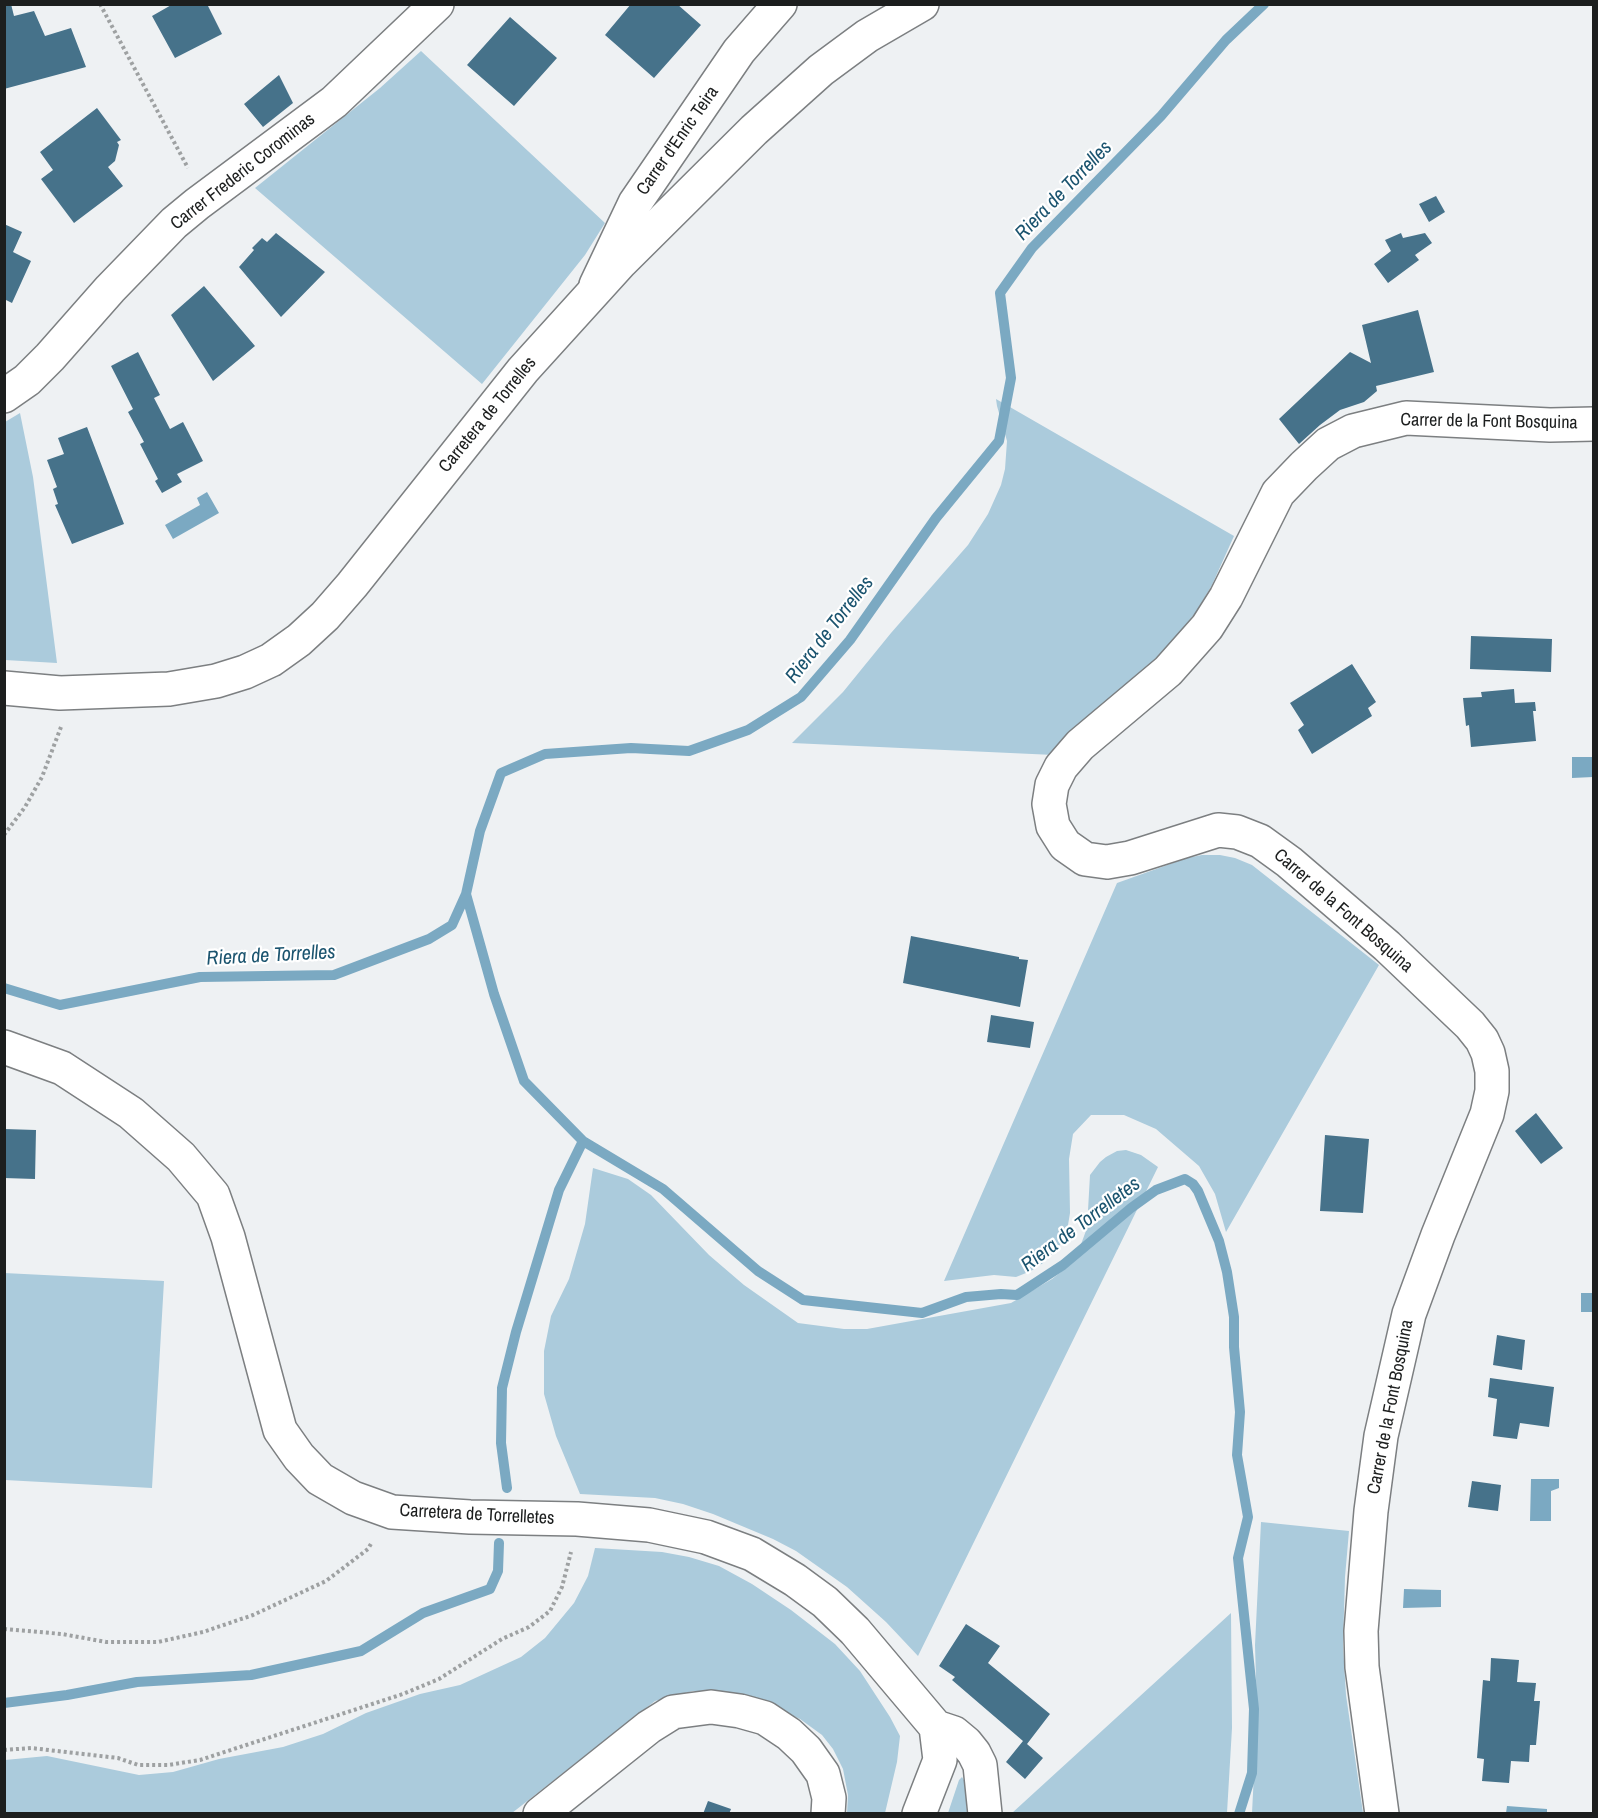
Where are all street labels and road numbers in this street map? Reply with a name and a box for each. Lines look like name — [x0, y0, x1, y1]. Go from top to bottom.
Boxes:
street label: Carrer d'Enric Teira — [632, 82, 724, 200]
street label: Carrer Frederic Corominas — [167, 109, 319, 235]
street label: Carretera de Torrelles — [435, 353, 541, 477]
street label: Carrer de la Font Bosquina — [1400, 410, 1578, 434]
street label: Carrer de la Font Bosquina — [1269, 845, 1417, 977]
street label: Carrer de la Font Bosquina — [1363, 1318, 1419, 1496]
street label: Carretera de Torrelletes — [399, 1500, 555, 1530]

